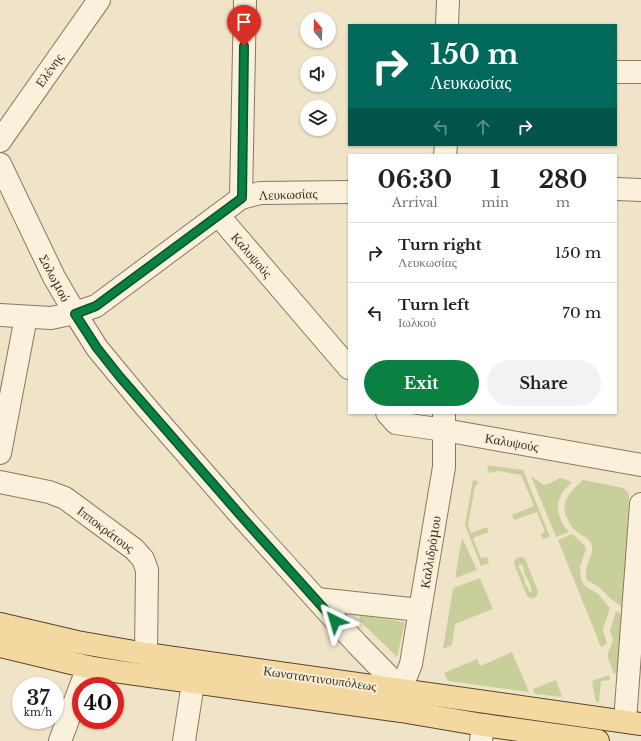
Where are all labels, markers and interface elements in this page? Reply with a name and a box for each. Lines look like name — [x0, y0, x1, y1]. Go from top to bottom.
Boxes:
pin — [227, 5, 261, 46]
icon: arrive — [233, 11, 255, 33]
north arrow — [300, 12, 336, 48]
map controls — [300, 12, 336, 136]
text: 150 m — [430, 37, 518, 72]
icon: right — [364, 40, 416, 92]
street label: Ελένης — [32, 49, 68, 91]
button: sound — [300, 56, 336, 92]
text: Λευκωσίας — [430, 72, 511, 94]
button: layers — [300, 100, 336, 136]
icon: left — [430, 116, 452, 138]
icon: ahead — [472, 116, 494, 138]
icon: right — [514, 116, 536, 138]
text: 06:30 — [378, 165, 452, 194]
text: 1 — [490, 165, 501, 194]
text: 280 — [538, 165, 587, 194]
street label: Λευκωσίας — [258, 185, 319, 204]
text: Arrival — [392, 194, 438, 211]
text: min — [482, 194, 509, 211]
text: m — [556, 194, 570, 211]
street label: Καλυψούς — [227, 229, 276, 282]
text: Turn right — [398, 235, 481, 254]
icon: right — [364, 242, 386, 264]
text: 150 m — [555, 243, 601, 262]
street label: Σολωμού — [35, 252, 74, 305]
text: Λευκωσίας — [398, 254, 457, 271]
text: Turn left — [398, 295, 469, 314]
icon: left — [364, 302, 386, 324]
text: 70 m — [562, 303, 601, 322]
text: Ιωλκού — [398, 314, 436, 331]
button: Exit — [364, 360, 479, 406]
button: Share — [487, 360, 601, 406]
street label: Καλυψούς — [484, 429, 541, 456]
street label: Ιπποκράτους — [74, 502, 138, 557]
street label: Καλλιδρόμου — [416, 515, 445, 590]
position arrow — [314, 600, 356, 642]
street label: Κωνσταντινουπόλεως — [262, 662, 379, 695]
speed limit sign: 40 — [72, 677, 124, 729]
text: 37 — [26, 686, 50, 710]
text: km/h — [24, 706, 52, 719]

